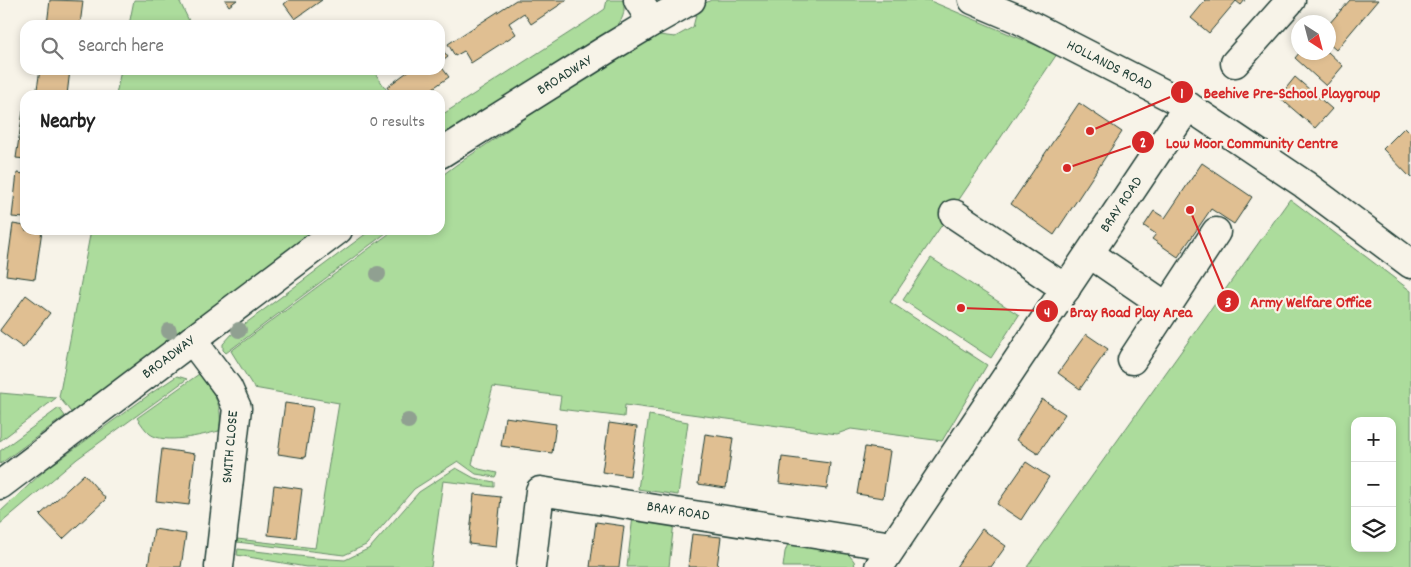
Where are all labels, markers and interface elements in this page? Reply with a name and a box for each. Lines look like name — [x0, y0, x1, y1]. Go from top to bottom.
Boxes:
north arrow — [1291, 15, 1336, 60]
search box — [20, 20, 445, 75]
icon: search — [38, 34, 66, 62]
text: Search here — [78, 34, 164, 61]
street label: HOLLANDS ROAD — [1062, 35, 1156, 97]
street label: BROADWAY — [533, 50, 597, 102]
callout: Beehive Pre-School Playgroup — [1169, 77, 1391, 108]
text: Beehive Pre-School Playgroup — [1204, 83, 1380, 106]
text: 1 — [1180, 84, 1184, 106]
text: Nearby — [40, 108, 95, 138]
text: 0 results — [370, 111, 425, 134]
callout: Low Moor Community Centre — [1131, 126, 1348, 157]
text: 2 — [1140, 133, 1146, 155]
text: Low Moor Community Centre — [1166, 133, 1338, 156]
street label: BRAY ROAD — [1095, 172, 1149, 237]
callout: Army Welfare Office — [1215, 286, 1382, 317]
text: Army Welfare Office — [1250, 292, 1372, 315]
text: 3 — [1225, 293, 1232, 315]
callout: Bray Road Play Area — [1035, 296, 1203, 327]
text: Bray Road Play Area — [1070, 302, 1194, 325]
text: 4 — [1044, 303, 1050, 325]
street label: BROADWAY — [138, 330, 200, 385]
street label: SMITH CLOSE — [217, 410, 245, 484]
map controls — [1351, 417, 1396, 552]
button: + — [1351, 417, 1396, 462]
button: − — [1351, 462, 1396, 507]
street label: BRAY ROAD — [645, 496, 711, 528]
button: layers — [1351, 507, 1396, 552]

